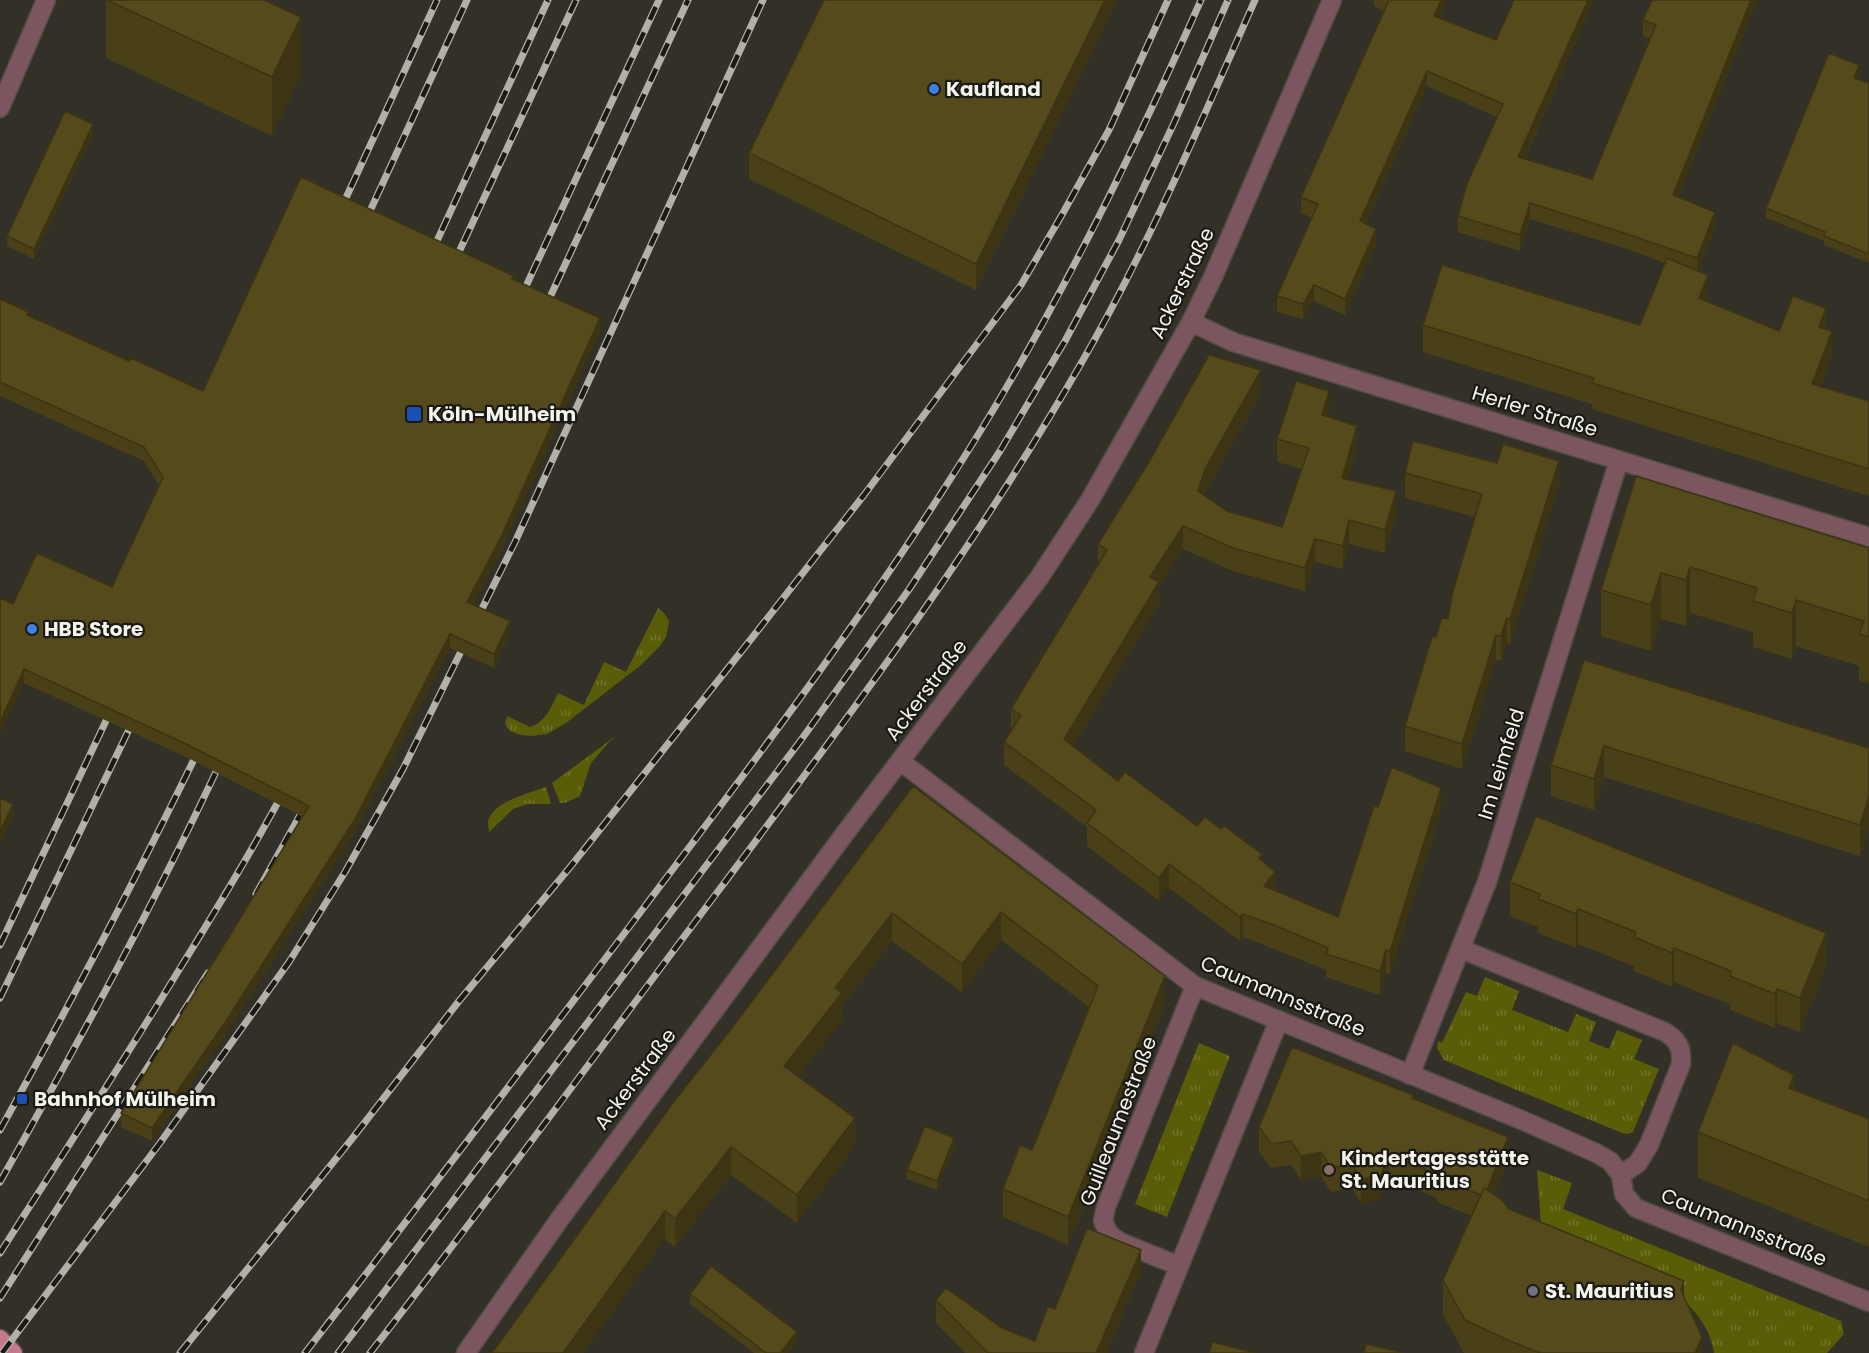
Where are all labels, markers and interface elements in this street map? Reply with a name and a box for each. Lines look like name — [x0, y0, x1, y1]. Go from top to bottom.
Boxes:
place label: Kaufland — [946, 75, 1041, 103]
marker: Kaufland — [927, 82, 941, 96]
street label: Ackerstraße — [1143, 223, 1221, 343]
street label: Herler Straße — [1469, 379, 1601, 443]
place label: Köln-Mülheim — [428, 400, 576, 428]
marker: Köln-Mülheim — [405, 405, 423, 423]
place label: HBB Store — [44, 615, 143, 643]
marker: HBB Store — [25, 622, 39, 636]
street label: Ackerstraße — [879, 633, 973, 747]
street label: Im Leimfeld — [1471, 705, 1531, 823]
street label: Caumannsstraße — [1196, 949, 1370, 1043]
street label: Ackerstraße — [588, 1022, 682, 1136]
street label: Guilleaumestraße — [1073, 1032, 1163, 1210]
place label: Bahnhof Mülheim — [34, 1085, 216, 1113]
marker: Bahnhof Mülheim — [15, 1092, 29, 1106]
place label: Kindertagesstätte St. Mauritius — [1341, 1144, 1529, 1195]
marker: Kindertagesstätte St. Mauritius — [1322, 1163, 1336, 1177]
street label: Caumannsstraße — [1657, 1181, 1831, 1273]
place label: St. Mauritius — [1545, 1277, 1674, 1305]
marker: St. Mauritius — [1526, 1284, 1540, 1298]

